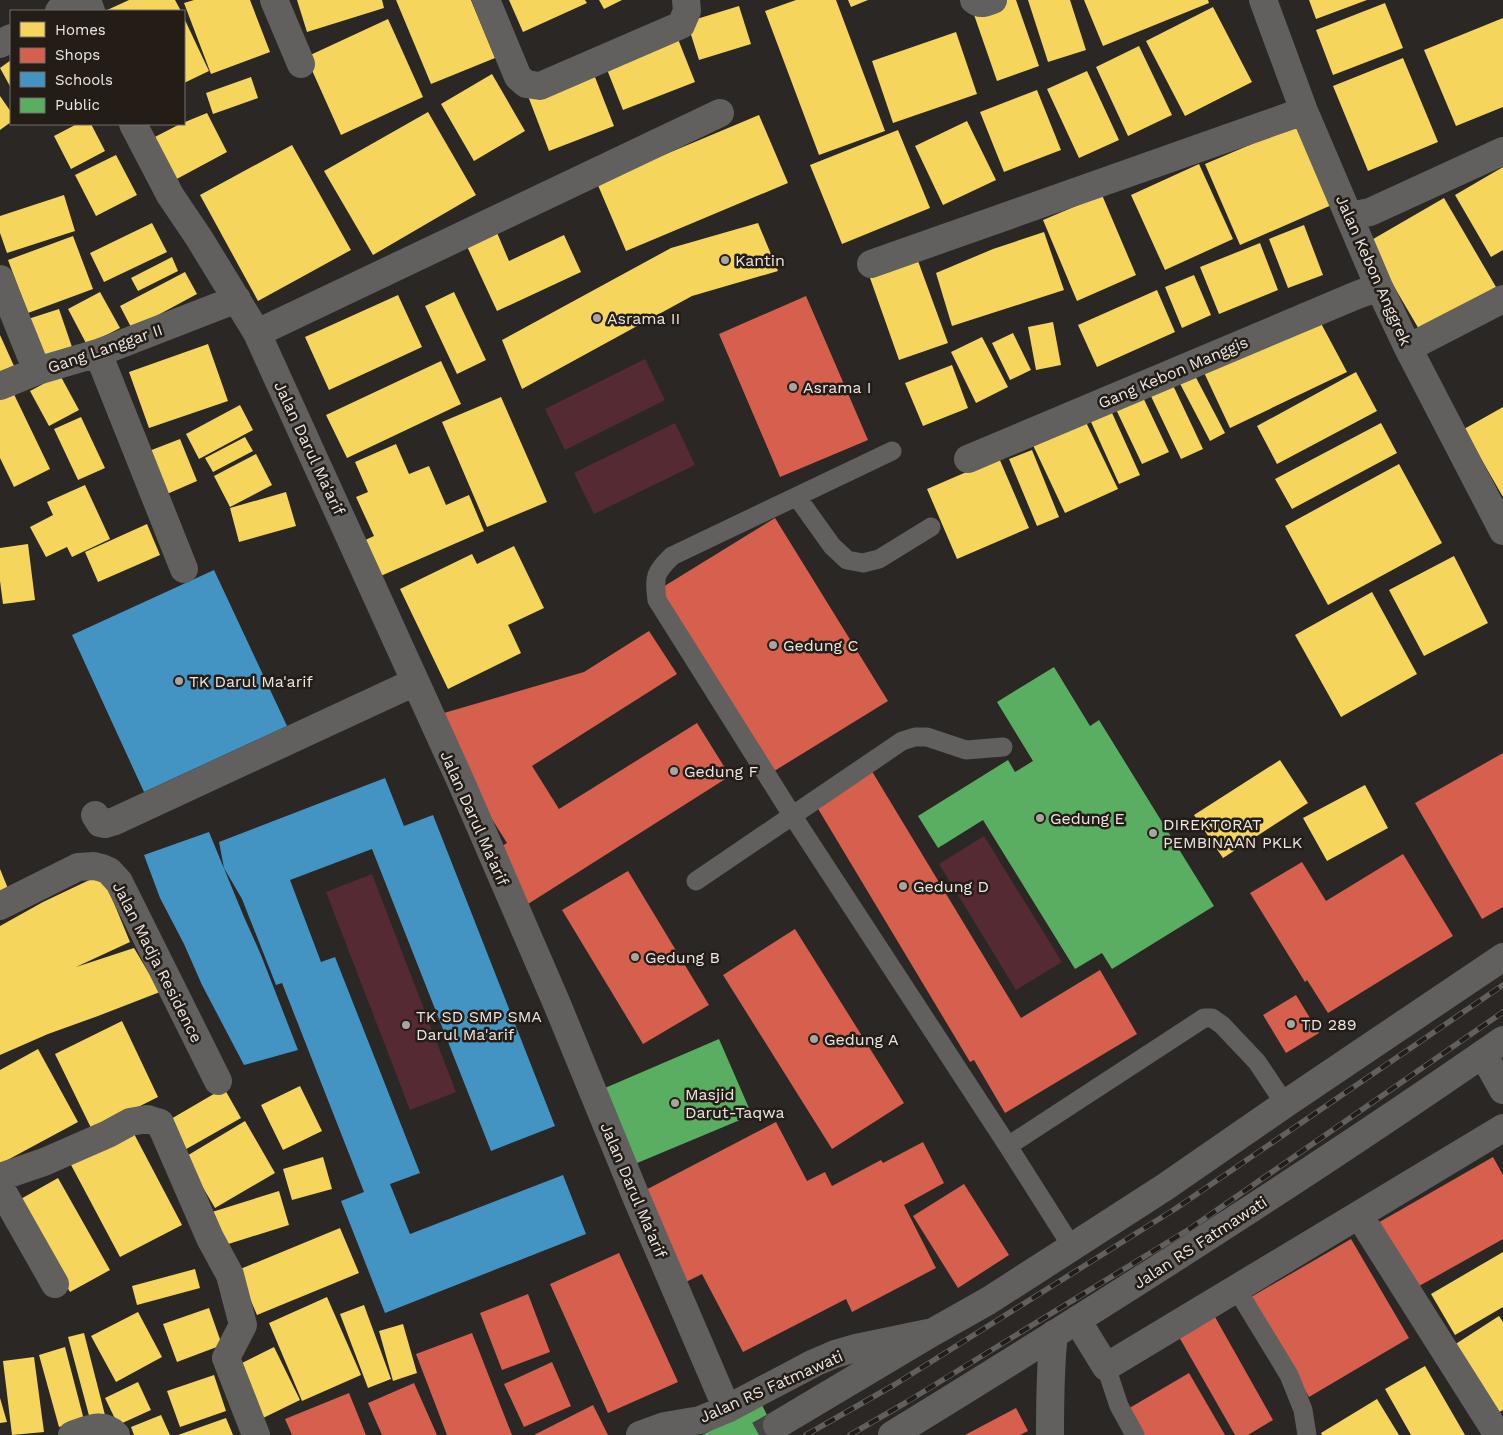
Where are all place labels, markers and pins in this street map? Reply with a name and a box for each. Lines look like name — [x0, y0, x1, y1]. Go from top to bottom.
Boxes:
place label: Kantin — [735, 251, 785, 270]
marker: Kantin — [719, 254, 731, 266]
place label: Asrama II — [607, 309, 680, 328]
marker: Asrama II — [591, 312, 603, 324]
place label: Asrama I — [803, 378, 871, 397]
marker: Asrama I — [787, 381, 799, 393]
place label: Gedung C — [783, 636, 859, 655]
marker: Gedung C — [767, 639, 779, 651]
place label: TK Darul Ma'arif — [189, 672, 313, 691]
marker: TK Darul Ma'arif — [173, 675, 185, 687]
place label: Gedung F — [684, 762, 759, 781]
marker: Gedung F — [668, 765, 680, 777]
place label: Gedung E — [1050, 809, 1125, 828]
marker: Gedung E — [1034, 812, 1046, 824]
place label: DIREKTORAT PEMBINAAN PKLK — [1163, 815, 1303, 852]
marker: DIREKTORAT PEMBINAAN PKLK — [1147, 827, 1159, 839]
place label: Gedung D — [913, 877, 989, 896]
marker: Gedung D — [897, 880, 909, 892]
place label: Gedung B — [645, 948, 720, 967]
marker: Gedung B — [629, 951, 641, 963]
place label: TK SD SMP SMA Darul Ma'arif — [416, 1007, 542, 1044]
place label: TD 289 — [1301, 1015, 1357, 1034]
marker: TD 289 — [1285, 1018, 1297, 1030]
marker: TK SD SMP SMA Darul Ma'arif — [400, 1019, 412, 1031]
place label: Gedung A — [824, 1030, 899, 1049]
marker: Gedung A — [808, 1033, 820, 1045]
place label: Masjid Darut-Taqwa — [685, 1085, 785, 1122]
marker: Masjid Darut-Taqwa — [669, 1097, 681, 1109]

